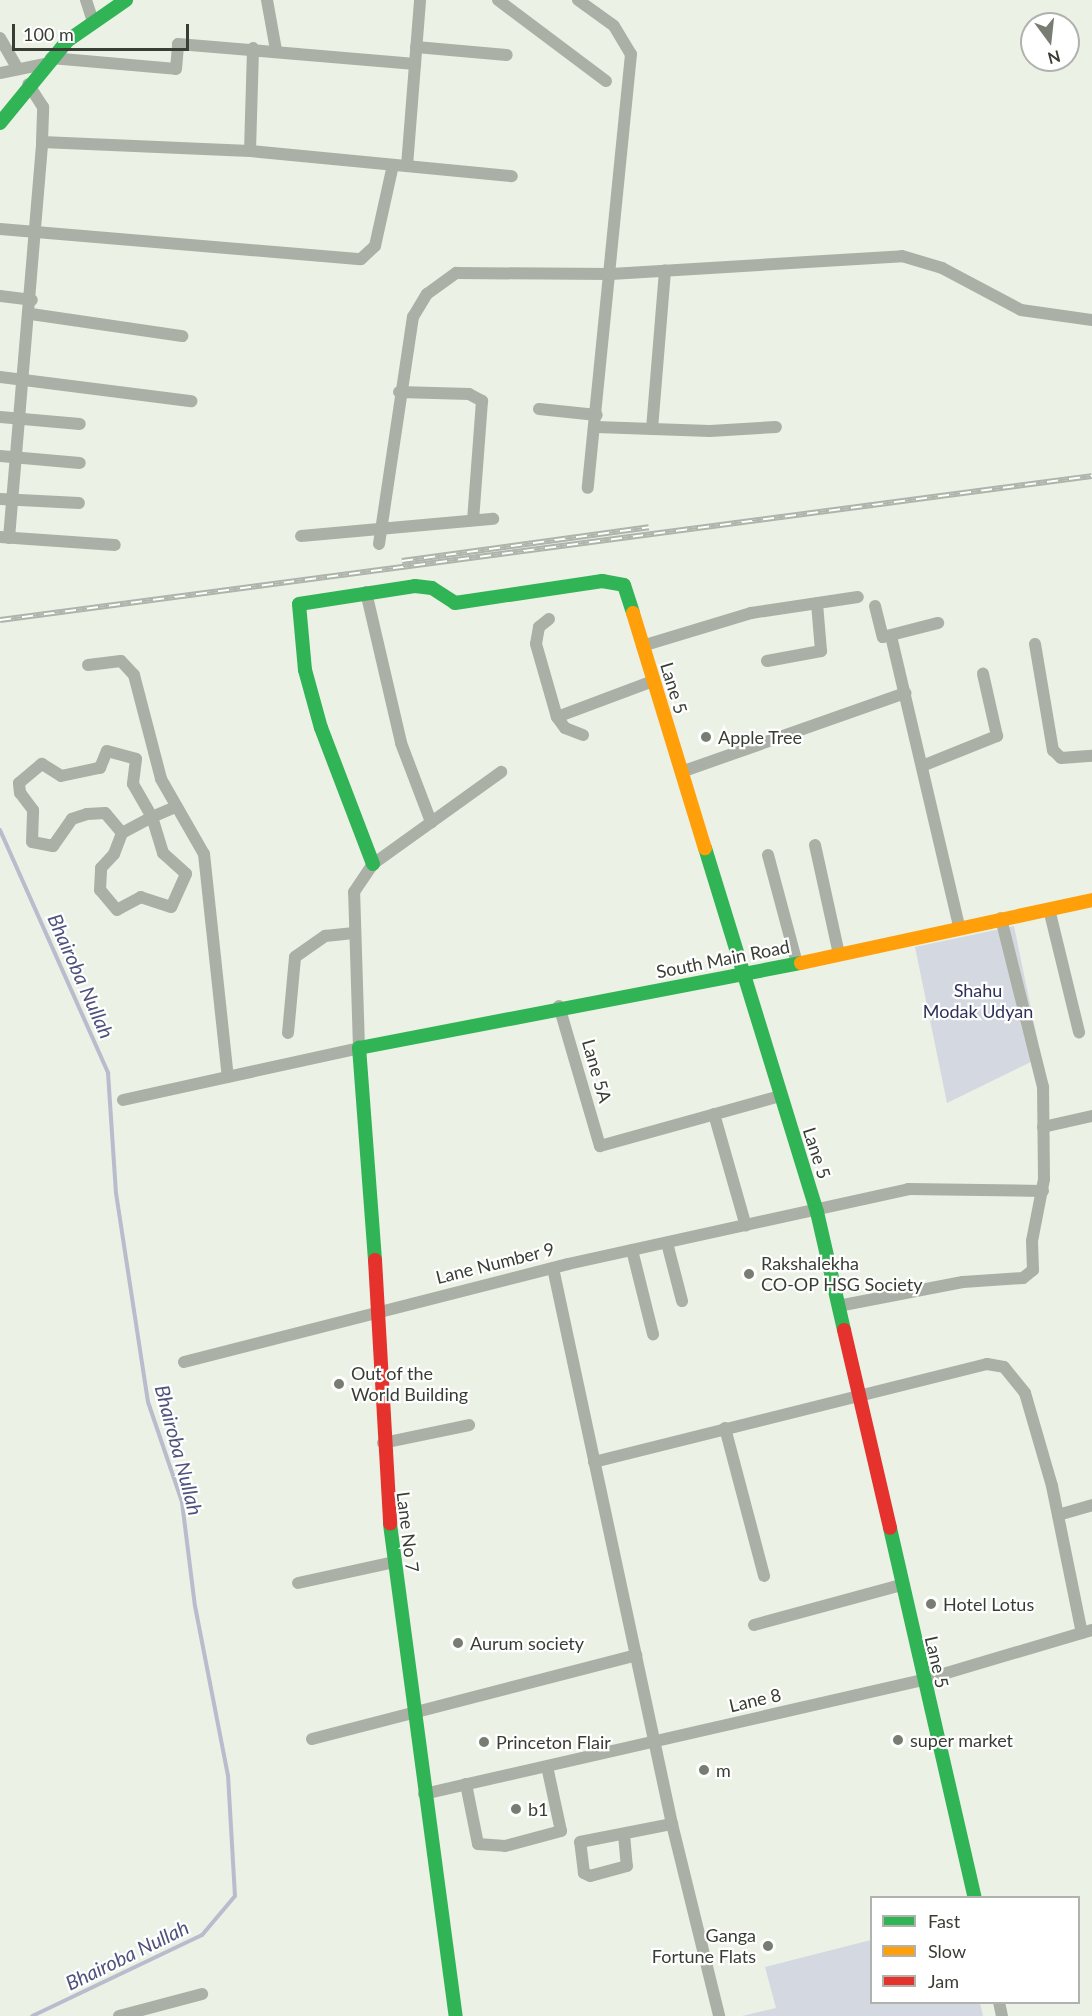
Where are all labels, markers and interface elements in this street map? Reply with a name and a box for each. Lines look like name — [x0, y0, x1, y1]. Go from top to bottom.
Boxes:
scale bar — [15, 12, 192, 50]
north arrow — [1020, 12, 1080, 72]
text: 100 m — [23, 23, 74, 45]
text: N — [1046, 47, 1063, 69]
street label: Lane 5 — [656, 660, 692, 716]
place label: Apple Tree — [718, 726, 803, 748]
marker: Apple Tree — [699, 730, 713, 744]
water label: Bhairoba Nullah — [43, 910, 119, 1042]
street label: South Main Road — [655, 935, 791, 983]
park label: Shahu Modak Udyan — [923, 980, 1033, 1022]
street label: Lane 5A — [578, 1037, 616, 1105]
street label: Lane 5 — [799, 1125, 835, 1181]
street label: Lane Number 9 — [433, 1238, 557, 1288]
place label: Rakshalekha CO-OP HSG Society — [761, 1253, 923, 1296]
marker: Rakshalekha CO-OP HSG Society — [742, 1267, 756, 1281]
place label: Out of the World Building — [351, 1363, 468, 1406]
marker: Out of the World Building — [332, 1377, 346, 1391]
water label: Bhairoba Nullah — [150, 1382, 208, 1518]
street label: Lane No 7 — [392, 1490, 424, 1574]
place label: Hotel Lotus — [943, 1593, 1034, 1615]
marker: Hotel Lotus — [924, 1597, 938, 1611]
place label: Aurum society — [470, 1632, 584, 1654]
street label: Lane 5 — [921, 1634, 953, 1690]
marker: Aurum society — [451, 1636, 465, 1650]
street label: Lane 8 — [727, 1684, 783, 1716]
place label: super market — [910, 1729, 1013, 1751]
place label: Princeton Flair — [496, 1731, 611, 1753]
marker: super market — [891, 1733, 905, 1747]
marker: Princeton Flair — [477, 1735, 491, 1749]
place label: m — [716, 1759, 731, 1781]
marker: m — [697, 1763, 711, 1777]
place label: b1 — [528, 1798, 549, 1820]
marker: b1 — [509, 1802, 523, 1816]
legend — [870, 1896, 1080, 2004]
text: Fast — [928, 1910, 960, 1932]
water label: Bhairoba Nullah — [62, 1915, 192, 1995]
place label: Ganga Fortune Flats — [652, 1925, 756, 1968]
marker: Ganga Fortune Flats — [761, 1939, 775, 1953]
text: Slow — [928, 1940, 966, 1962]
text: Jam — [928, 1970, 959, 1992]

